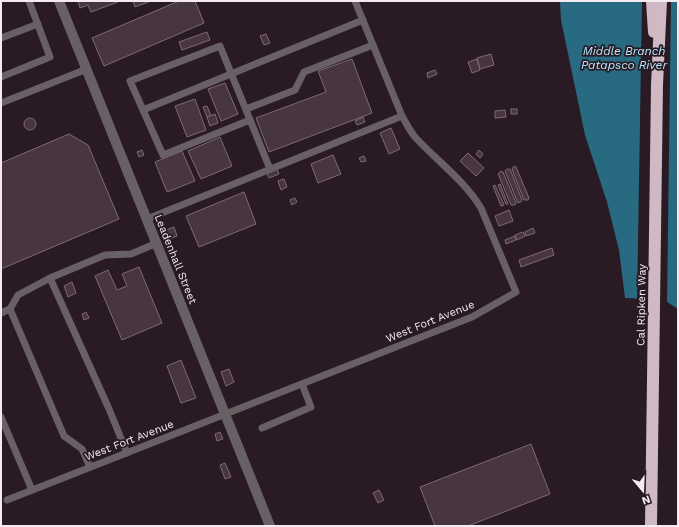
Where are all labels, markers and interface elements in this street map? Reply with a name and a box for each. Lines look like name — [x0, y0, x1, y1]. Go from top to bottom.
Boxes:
water label: Middle Branch Patapsco River — [581, 44, 668, 72]
street label: Leadenhall Street — [152, 213, 200, 306]
street label: Cal Ripken Way — [634, 264, 649, 346]
street label: West Fort Avenue — [384, 298, 476, 345]
street label: West Fort Avenue — [83, 417, 176, 463]
north arrow — [623, 471, 663, 511]
text: N — [640, 493, 652, 507]

